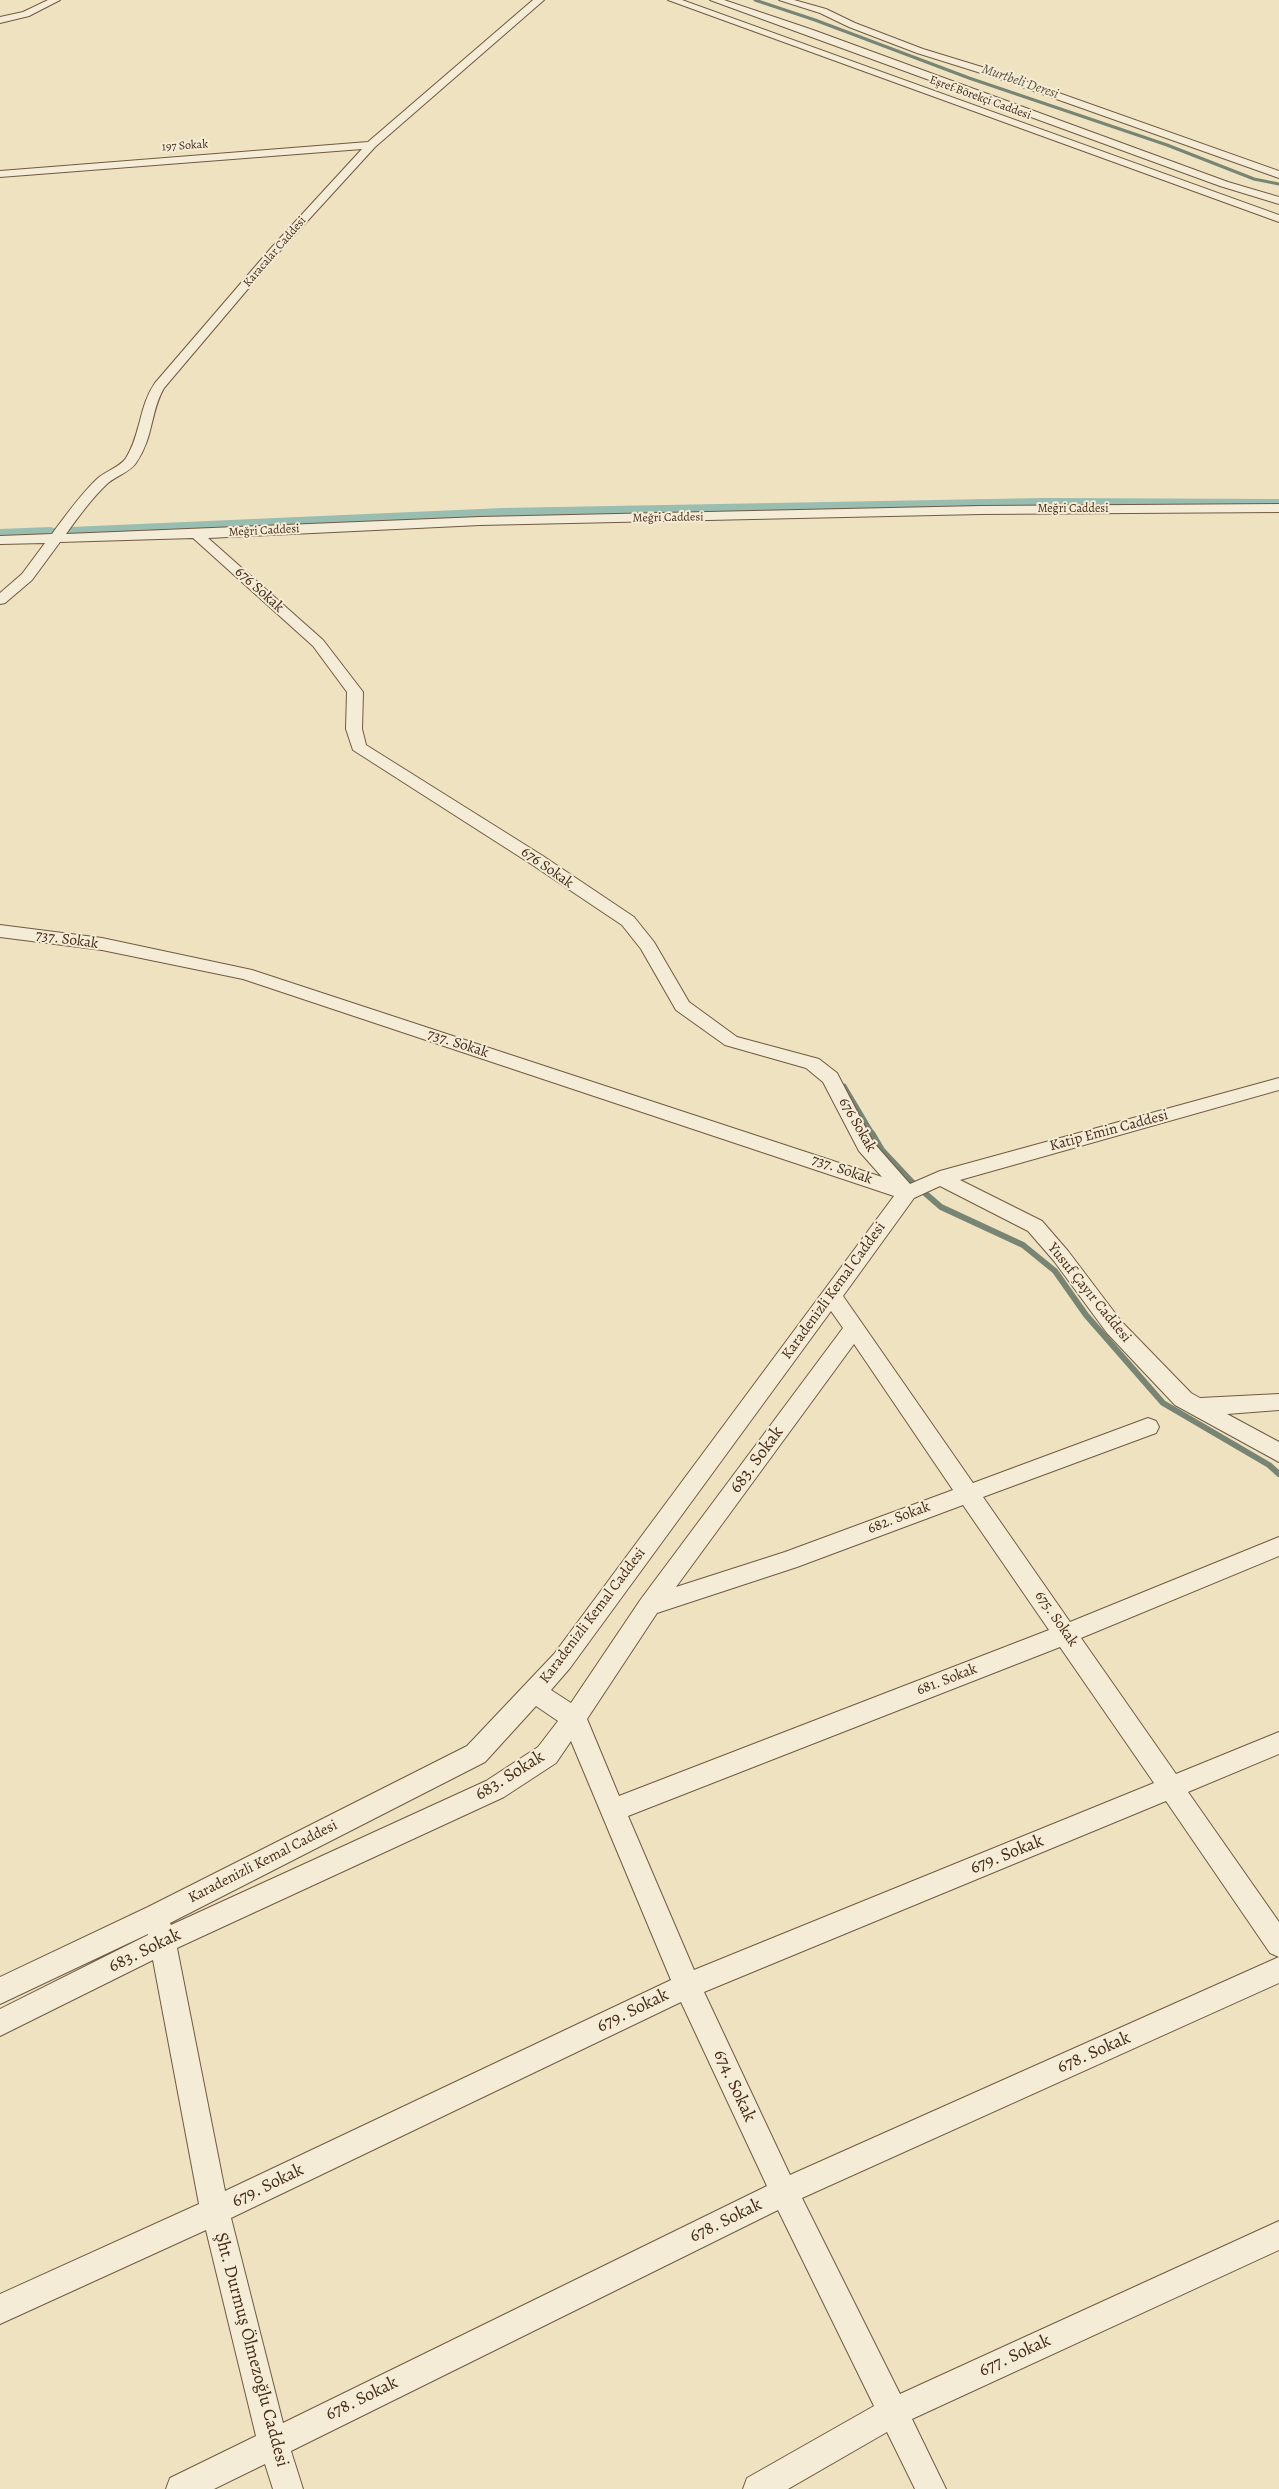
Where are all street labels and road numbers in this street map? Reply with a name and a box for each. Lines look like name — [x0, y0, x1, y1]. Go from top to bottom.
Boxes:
street label: Eşref Börekçi Caddesi — [927, 73, 1033, 123]
street label: 197 Sokak — [161, 137, 209, 155]
street label: Karacalar Caddesi — [240, 214, 310, 290]
street label: Meğri Caddesi — [1037, 502, 1109, 516]
street label: Meğri Caddesi — [632, 510, 704, 526]
street label: Meğri Caddesi — [228, 522, 300, 540]
street label: 676 Sokak — [231, 563, 287, 617]
street label: 676 Sokak — [517, 843, 577, 893]
street label: 737. Sokak — [35, 927, 99, 953]
street label: 737. Sokak — [425, 1026, 491, 1062]
street label: 676 Sokak — [834, 1095, 880, 1155]
street label: Katip Emin Caddesi — [1048, 1107, 1170, 1155]
street label: 737. Sokak — [809, 1151, 875, 1189]
street label: Karadenizli Kemal Caddesi — [778, 1219, 890, 1363]
street label: Yusuf Çayır Caddesi — [1043, 1240, 1135, 1346]
street label: 683. Sokak — [725, 1422, 789, 1498]
street label: 682. Sokak — [865, 1498, 933, 1538]
street label: Karadenizli Kemal Caddesi — [536, 1545, 650, 1687]
street label: 675. Sokak — [1030, 1588, 1082, 1650]
street label: 681. Sokak — [914, 1660, 980, 1700]
street label: 683. Sokak — [471, 1746, 549, 1806]
street label: Karadenizli Kemal Caddesi — [185, 1817, 341, 1907]
street label: 679. Sokak — [967, 1831, 1047, 1879]
street label: 683. Sokak — [105, 1924, 185, 1978]
street label: 679. Sokak — [594, 1984, 672, 2038]
street label: 678. Sokak — [1054, 2027, 1134, 2079]
street label: 674. Sokak — [708, 2046, 760, 2126]
street label: 679. Sokak — [229, 2159, 307, 2213]
street label: 678. Sokak — [686, 2194, 766, 2248]
street label: Şht. Durmuş Ölmezoğlu Caddesi — [209, 2230, 293, 2470]
street label: 677. Sokak — [976, 2330, 1054, 2382]
street label: 678. Sokak — [322, 2372, 402, 2426]

